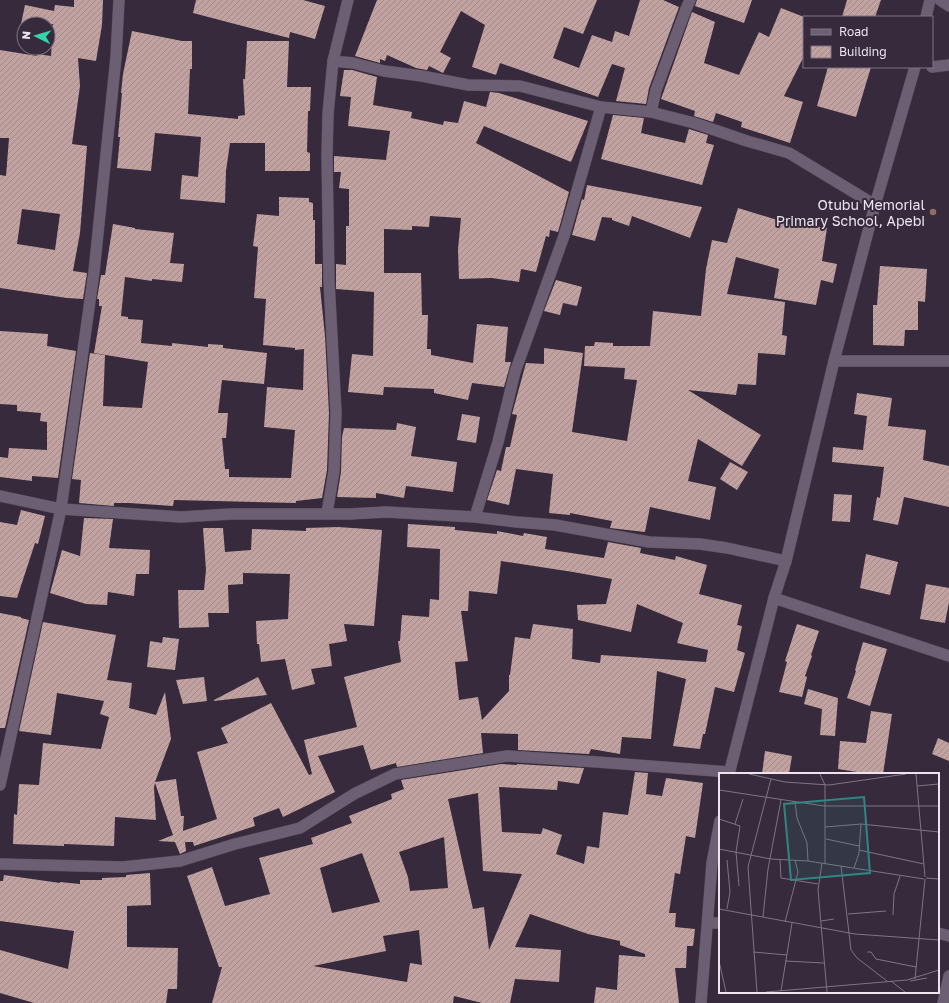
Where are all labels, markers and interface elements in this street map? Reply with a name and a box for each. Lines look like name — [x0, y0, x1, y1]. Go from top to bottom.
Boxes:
north arrow — [16, 16, 56, 56]
legend — [803, 16, 933, 68]
text: Road — [839, 24, 868, 39]
text: N — [19, 30, 32, 40]
text: Building — [839, 44, 887, 59]
place label: Otubu Memorial Primary School, Apebi — [776, 196, 925, 229]
marker: Otubu Memorial Primary School, Apebi — [928, 207, 938, 217]
inset map — [719, 773, 939, 993]

